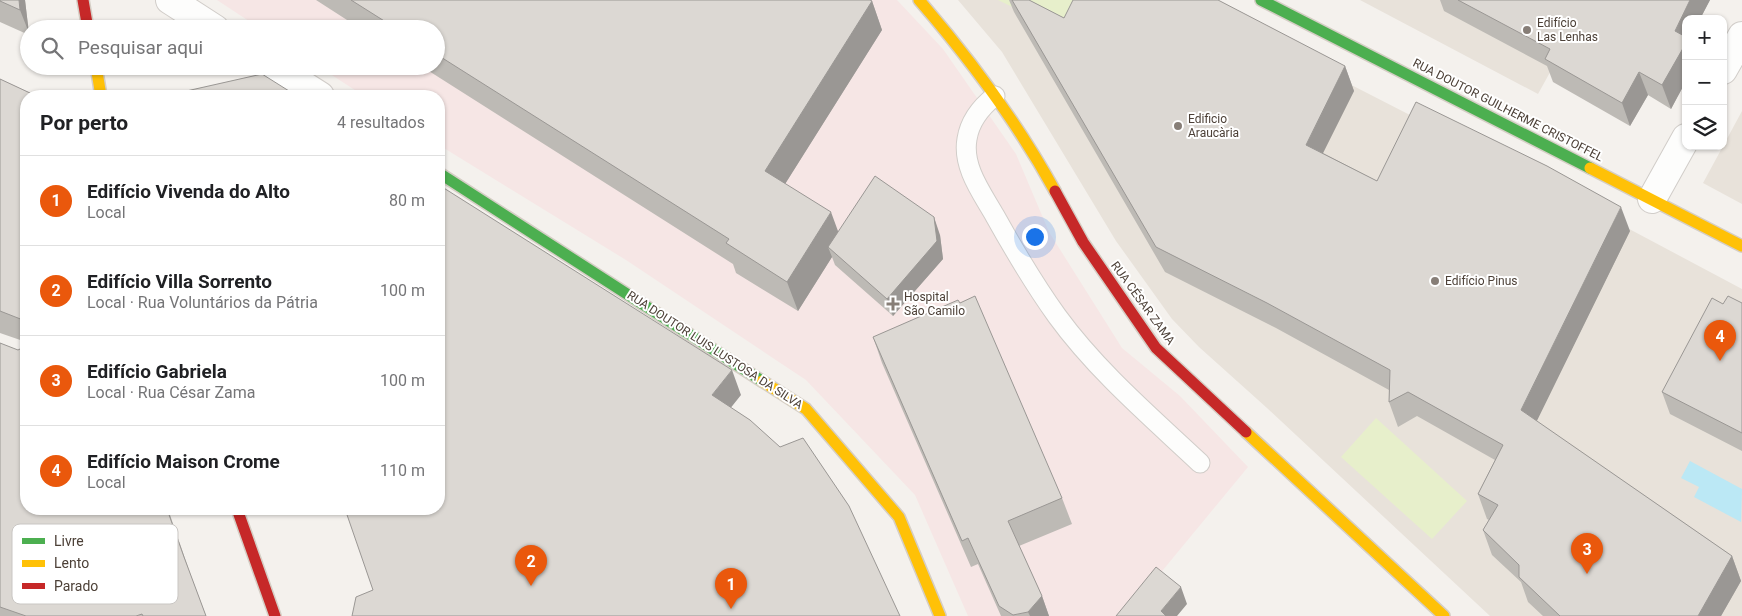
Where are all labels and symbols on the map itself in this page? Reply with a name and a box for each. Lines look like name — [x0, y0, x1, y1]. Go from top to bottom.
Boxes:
place label: Edifício Las Lenhas — [1537, 16, 1598, 44]
marker: Edifício Las Lenhas — [1521, 24, 1533, 36]
street label: RUA DOUTOR GUILHERME CRISTOFFEL — [1411, 56, 1606, 164]
place label: Edificio Araucària — [1188, 112, 1239, 140]
marker: Edificio Araucària — [1172, 120, 1184, 132]
your location — [1022, 224, 1048, 250]
street label: RUA CÉSAR ZAMA — [1108, 258, 1179, 347]
place label: Edifício Pinus — [1445, 274, 1517, 288]
marker: Edifício Pinus — [1429, 275, 1441, 287]
street label: RUA DOUTOR LUIS LUSTOSA DA SILVA — [625, 288, 805, 412]
place label: Hospital São Camilo — [904, 290, 965, 318]
marker: Hospital São Camilo — [886, 297, 900, 311]
pin: 4 — [1704, 320, 1736, 361]
legend — [12, 524, 178, 604]
text: Livre — [54, 533, 84, 549]
pin: 3 — [1571, 533, 1603, 574]
pin: 2 — [515, 545, 547, 586]
text: Lento — [54, 555, 89, 571]
pin: 1 — [715, 568, 747, 609]
text: Parado — [54, 578, 98, 594]

